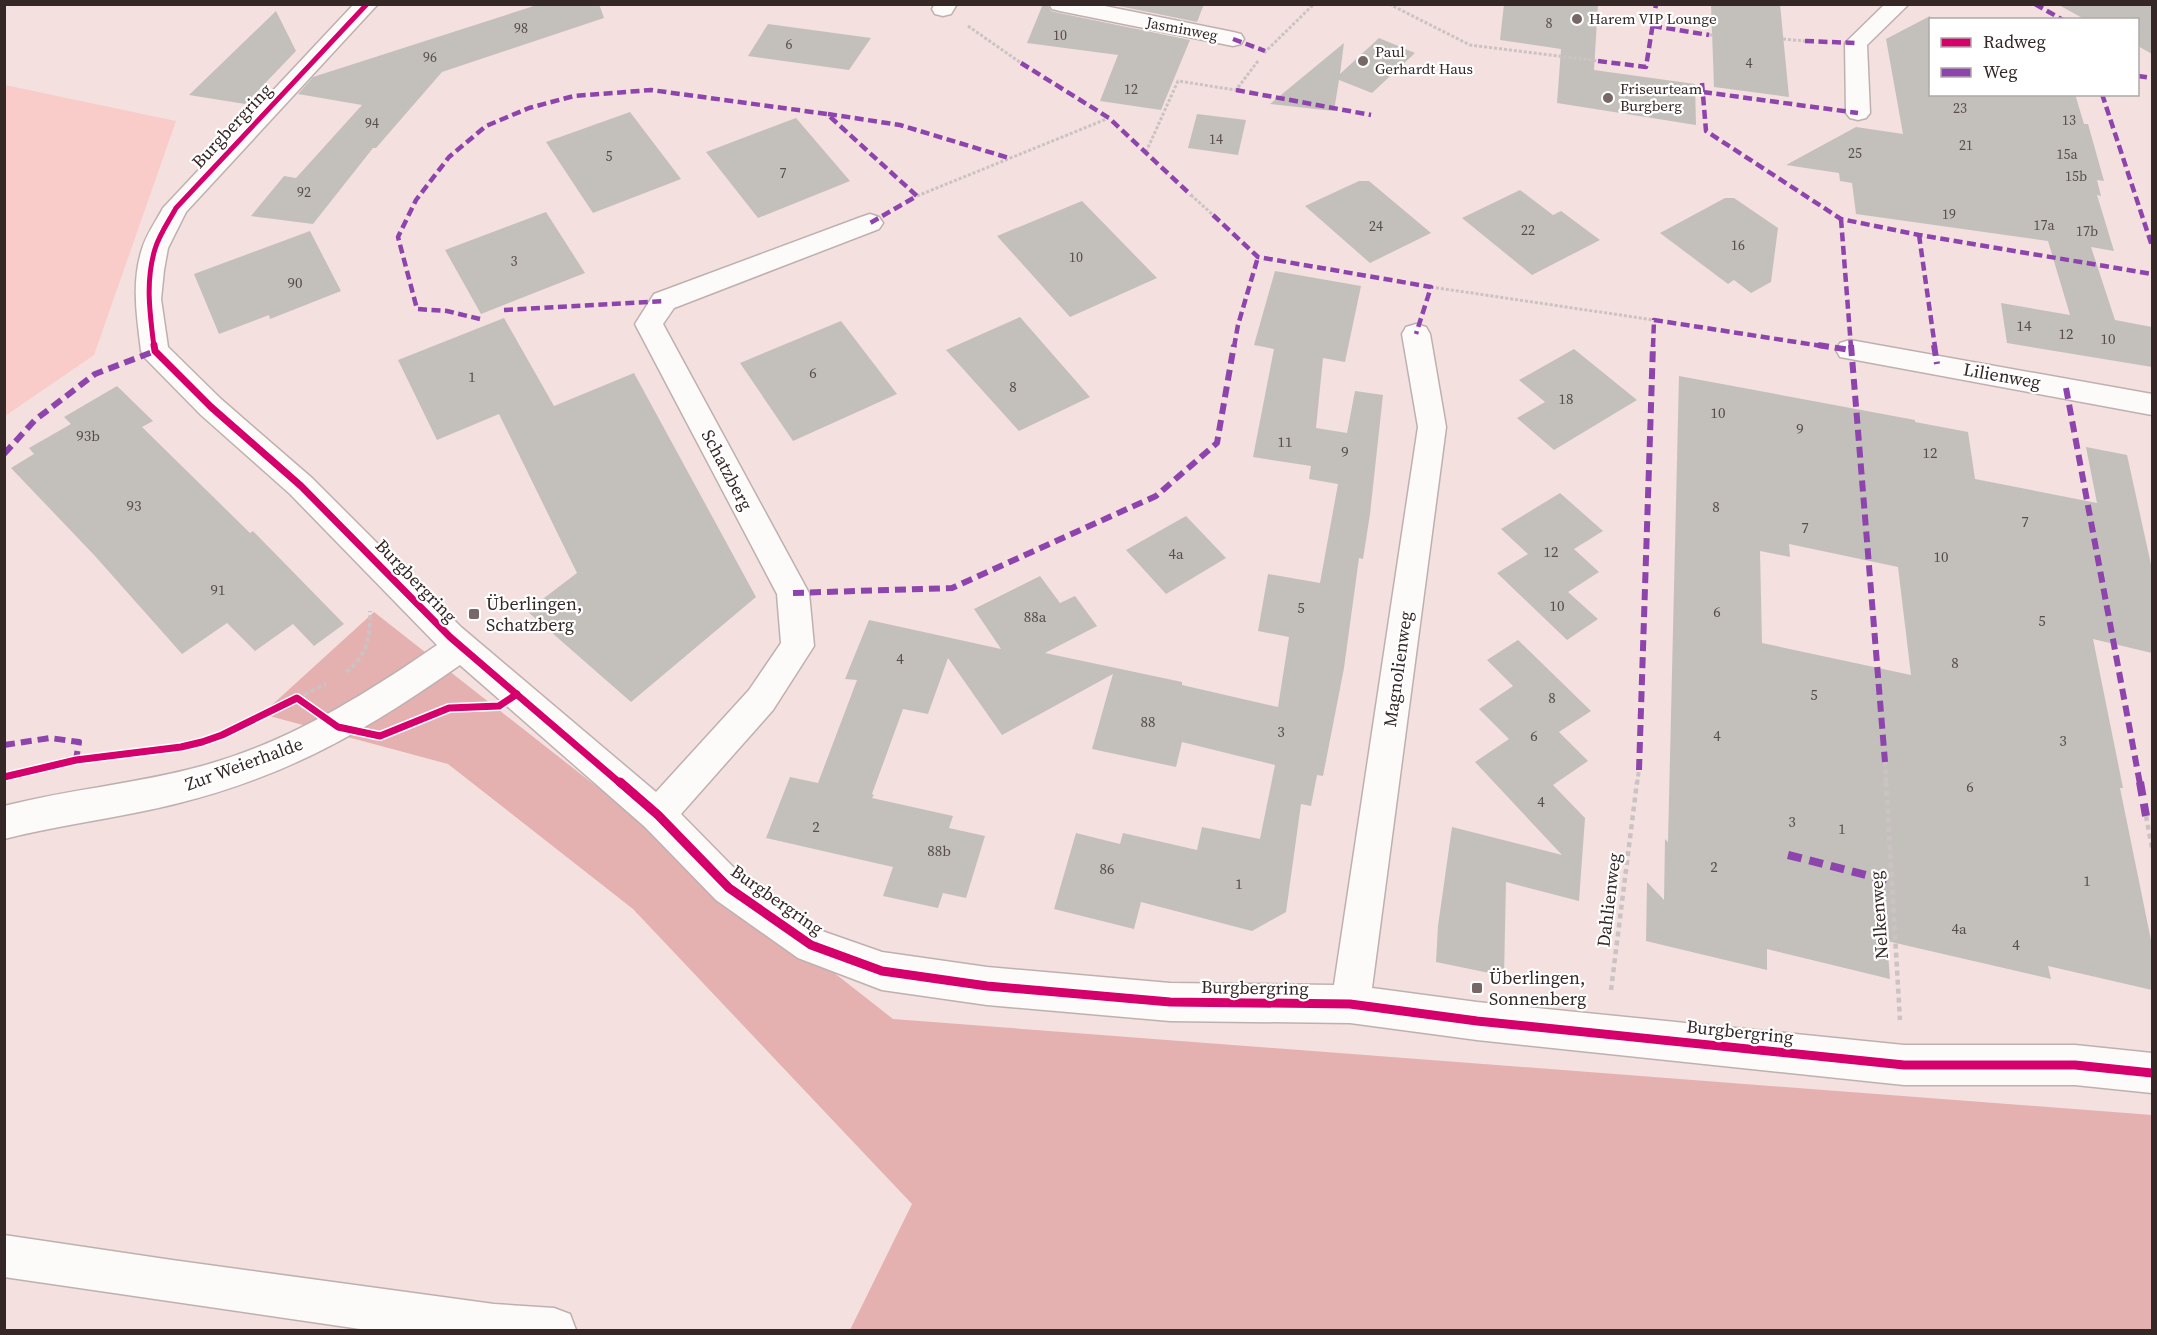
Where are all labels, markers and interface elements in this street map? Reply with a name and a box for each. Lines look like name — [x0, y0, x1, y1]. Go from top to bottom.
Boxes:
place label: Harem VIP Lounge — [1589, 8, 1717, 29]
street label: Jasminweg — [1143, 11, 1220, 46]
marker: Harem VIP Lounge — [1570, 12, 1584, 26]
house number: 8 — [1546, 13, 1553, 33]
house number: 98 — [514, 18, 528, 38]
legend — [1929, 18, 2139, 96]
house number: 10 — [1053, 25, 1067, 45]
text: Radweg — [1983, 29, 2046, 54]
house number: 6 — [786, 34, 793, 54]
place label: Paul Gerhardt Haus — [1375, 41, 1473, 79]
house number: 96 — [423, 47, 437, 67]
house number: 4 — [1746, 53, 1753, 73]
marker: Paul Gerhardt Haus — [1356, 54, 1370, 68]
text: Weg — [1983, 59, 2018, 84]
street label: Burgbergring — [186, 78, 277, 174]
place label: Friseurteam Burgberg — [1620, 78, 1703, 116]
house number: 12 — [1124, 79, 1138, 99]
marker: Friseurteam Burgberg — [1601, 91, 1615, 105]
house number: 23 — [1953, 98, 1967, 118]
house number: 13 — [2062, 110, 2076, 130]
house number: 94 — [365, 113, 379, 133]
house number: 14 — [1209, 129, 1223, 149]
house number: 21 — [1959, 135, 1973, 155]
house number: 25 — [1848, 143, 1862, 163]
house number: 15a — [2056, 144, 2078, 164]
house number: 5 — [606, 146, 613, 166]
house number: 7 — [780, 163, 787, 183]
house number: 15b — [2065, 166, 2087, 186]
house number: 92 — [297, 182, 311, 202]
house number: 19 — [1942, 204, 1956, 224]
house number: 17a — [2033, 215, 2055, 235]
house number: 24 — [1369, 216, 1383, 236]
house number: 22 — [1521, 220, 1535, 240]
house number: 17b — [2076, 221, 2098, 241]
house number: 16 — [1731, 235, 1745, 255]
house number: 10 — [1069, 247, 1083, 267]
house number: 3 — [511, 251, 518, 271]
house number: 90 — [287, 272, 303, 293]
house number: 14 — [2016, 315, 2032, 336]
house number: 12 — [2058, 323, 2074, 344]
house number: 10 — [2100, 328, 2116, 349]
street label: Lilienweg — [1961, 356, 2043, 395]
house number: 6 — [809, 362, 817, 383]
house number: 1 — [468, 366, 476, 387]
house number: 8 — [1009, 376, 1017, 397]
house number: 18 — [1558, 388, 1574, 409]
house number: 10 — [1710, 402, 1726, 423]
house number: 9 — [1796, 418, 1804, 439]
house number: 93b — [76, 425, 100, 446]
street label: Schatzberg — [696, 425, 759, 515]
house number: 11 — [1277, 431, 1293, 452]
house number: 9 — [1341, 441, 1349, 462]
house number: 12 — [1922, 442, 1938, 463]
house number: 93 — [126, 495, 142, 516]
house number: 8 — [1712, 496, 1720, 517]
house number: 7 — [2021, 511, 2029, 532]
house number: 7 — [1801, 517, 1809, 538]
street label: Burgbergring — [370, 533, 463, 628]
house number: 12 — [1543, 541, 1559, 562]
house number: 4a — [1168, 543, 1184, 564]
house number: 10 — [1933, 546, 1949, 567]
house number: 91 — [210, 579, 226, 600]
place label: Überlingen, Schatzberg — [486, 591, 582, 637]
house number: 10 — [1549, 595, 1565, 616]
house number: 5 — [1297, 597, 1305, 618]
house number: 6 — [1713, 601, 1721, 622]
house number: 88a — [1024, 606, 1047, 627]
marker: Überlingen, Schatzberg — [467, 607, 481, 621]
street label: Magnolienweg — [1377, 609, 1418, 729]
house number: 5 — [2038, 610, 2046, 631]
house number: 4 — [896, 648, 904, 669]
house number: 8 — [1951, 652, 1959, 673]
house number: 5 — [1810, 684, 1818, 705]
house number: 8 — [1548, 687, 1556, 708]
house number: 88 — [1140, 711, 1156, 732]
house number: 3 — [1277, 721, 1285, 742]
house number: 6 — [1530, 725, 1538, 746]
house number: 4 — [1713, 725, 1721, 746]
house number: 3 — [2059, 730, 2067, 751]
street label: Zur Weierhalde — [182, 731, 306, 796]
house number: 6 — [1966, 776, 1974, 797]
house number: 4 — [1537, 791, 1545, 812]
house number: 3 — [1788, 811, 1796, 832]
house number: 2 — [812, 816, 820, 837]
house number: 1 — [1838, 818, 1846, 839]
house number: 88b — [927, 840, 951, 861]
street label: Dahlienweg — [1590, 851, 1627, 949]
house number: 2 — [1710, 856, 1718, 877]
street label: Burgbergring — [726, 858, 829, 941]
house number: 86 — [1099, 858, 1115, 879]
street label: Nelkenweg — [1863, 870, 1894, 960]
house number: 1 — [2083, 870, 2091, 891]
house number: 1 — [1235, 873, 1243, 894]
house number: 4a — [1951, 918, 1967, 939]
house number: 4 — [2012, 934, 2020, 955]
place label: Überlingen, Sonnenberg — [1489, 965, 1586, 1011]
street label: Burgbergring — [1201, 974, 1309, 1001]
marker: Überlingen, Sonnenberg — [1470, 981, 1484, 995]
street label: Burgbergring — [1685, 1013, 1795, 1050]

